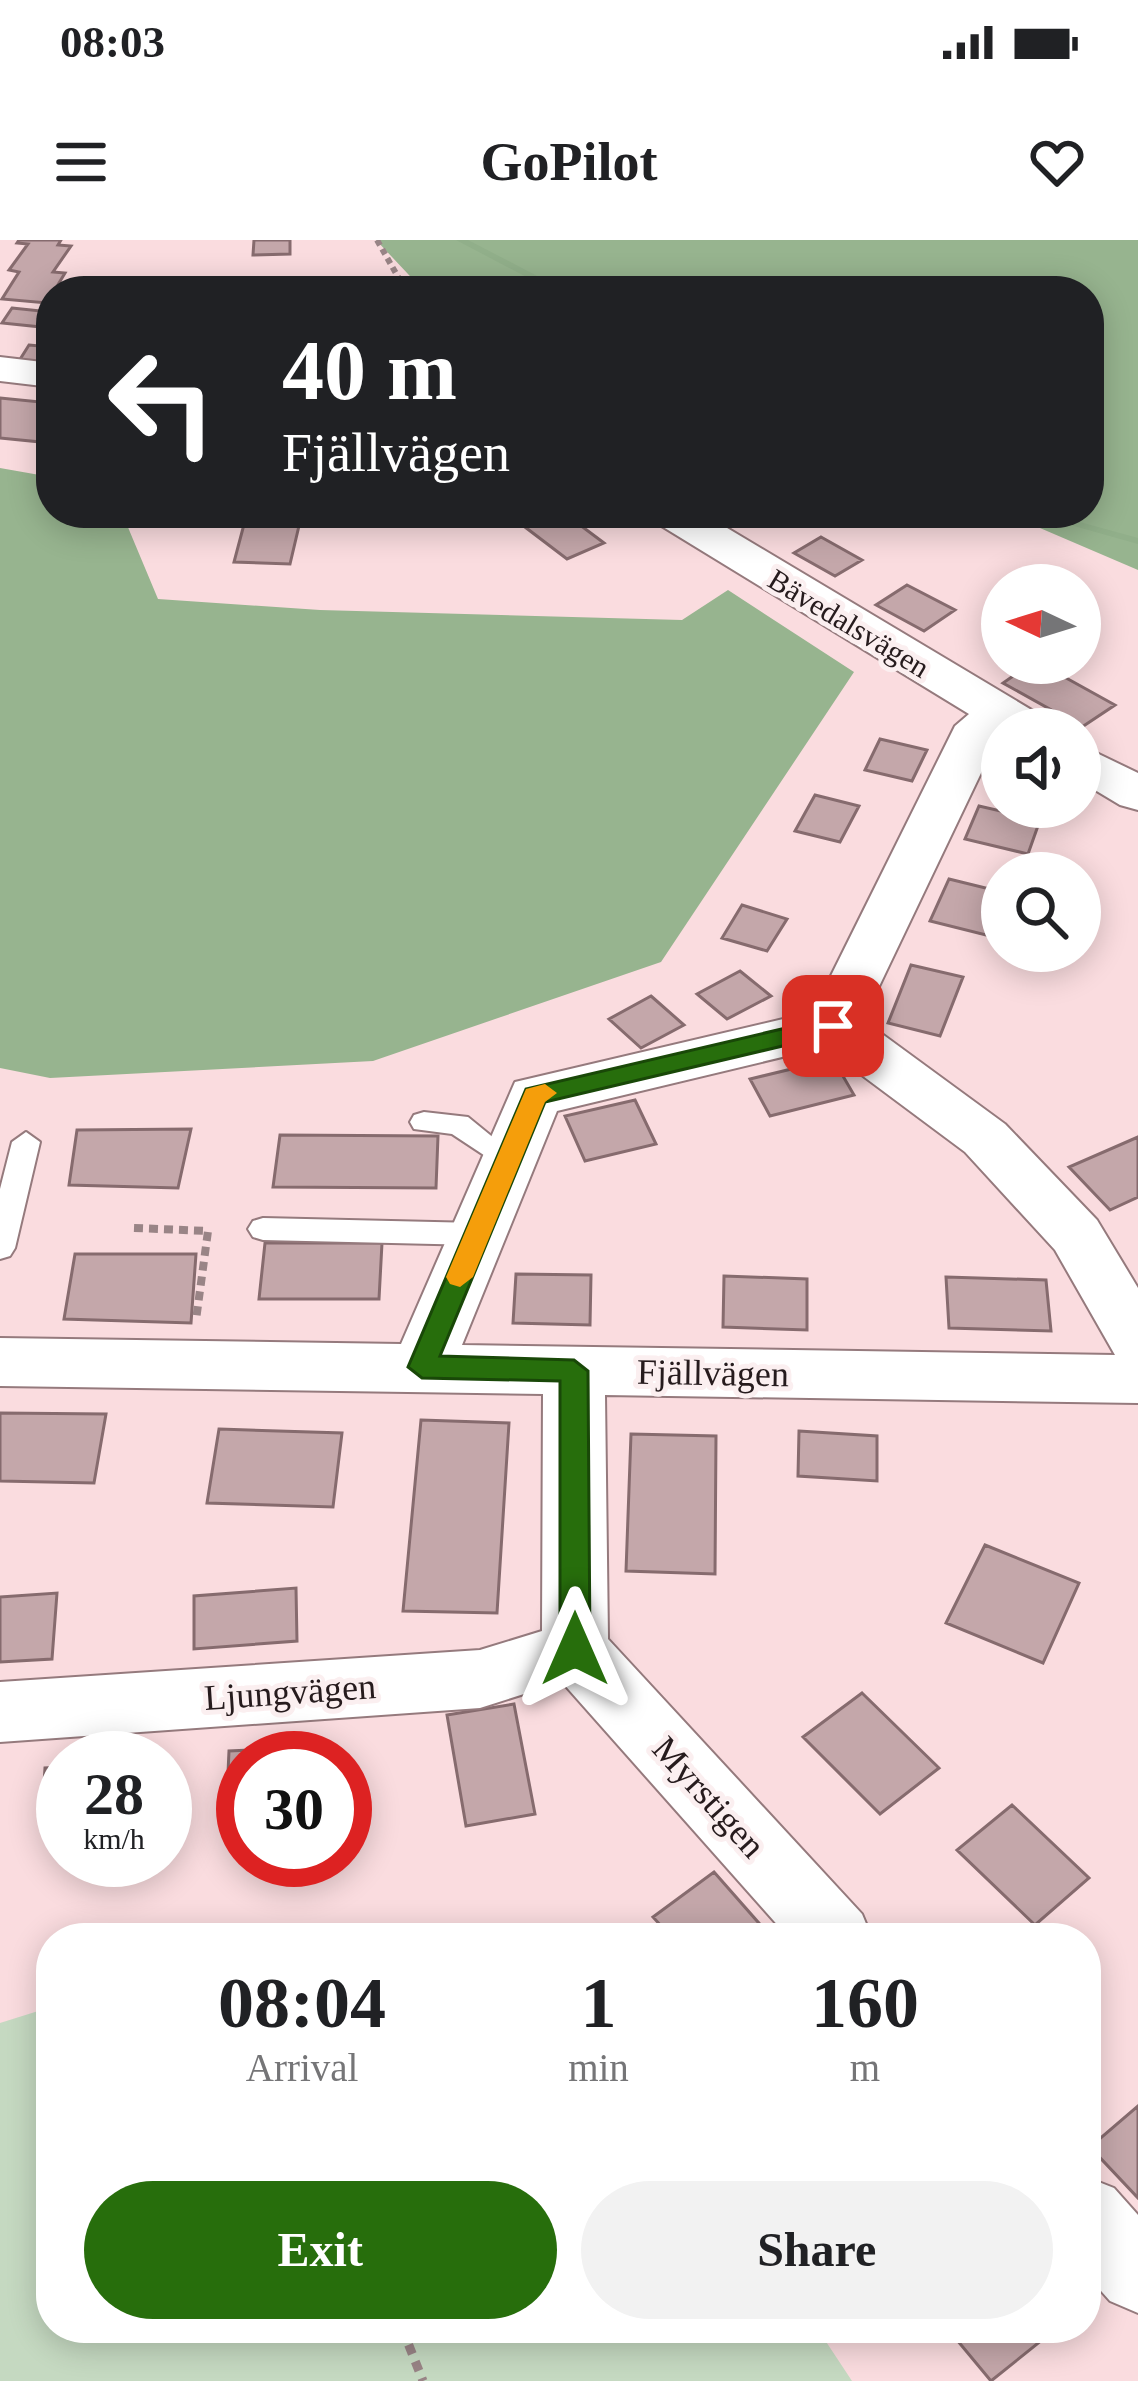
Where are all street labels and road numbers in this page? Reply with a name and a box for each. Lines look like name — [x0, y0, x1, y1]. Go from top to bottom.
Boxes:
street label: Bävedalsvägen — [763, 562, 935, 684]
street label: Fjällvägen — [637, 1352, 789, 1394]
street label: Ljungvägen — [203, 1666, 377, 1718]
street label: Myrstigen — [645, 1729, 773, 1865]

